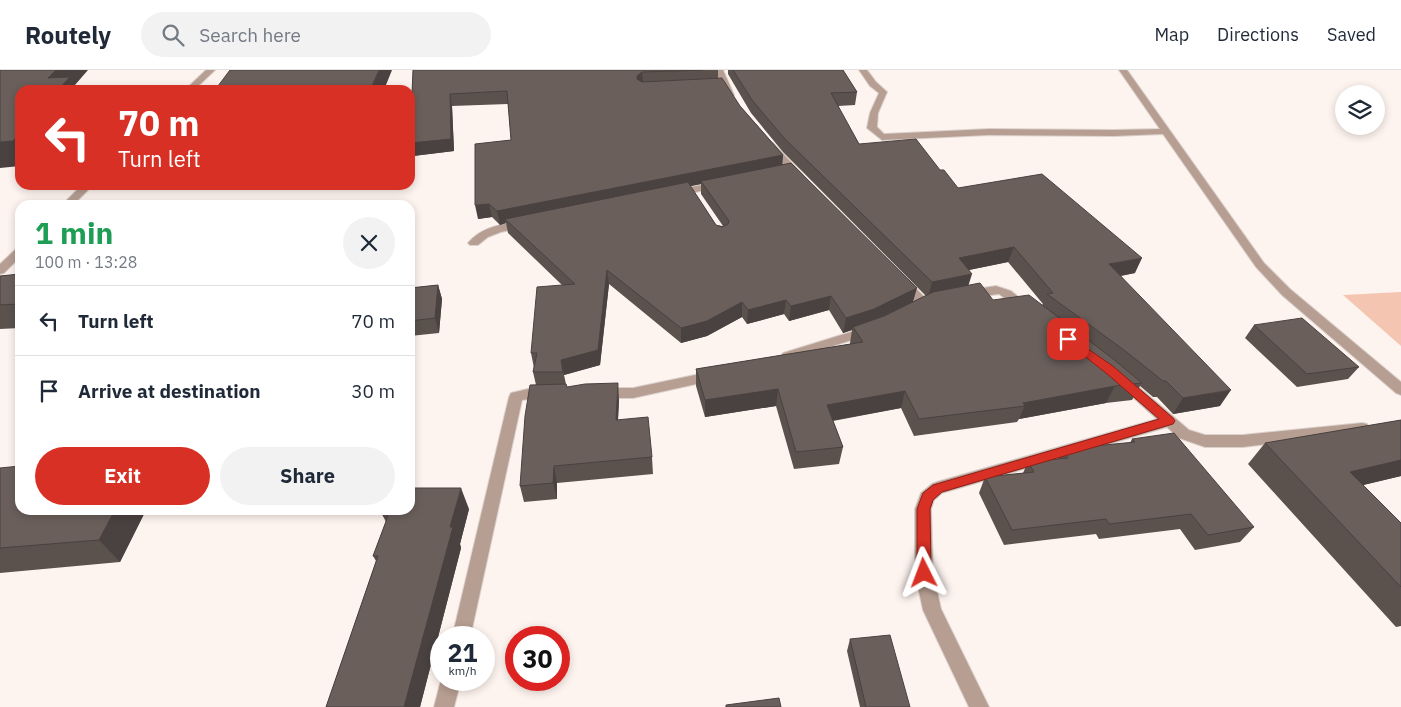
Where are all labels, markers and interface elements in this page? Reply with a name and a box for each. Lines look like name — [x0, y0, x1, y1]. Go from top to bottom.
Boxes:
search box — [141, 12, 491, 57]
text: Routely — [25, 19, 111, 51]
icon: search — [159, 21, 187, 49]
text: Search here — [199, 23, 301, 47]
text: Map — [1154, 23, 1189, 46]
text: Directions — [1217, 23, 1299, 46]
text: Saved — [1327, 23, 1376, 46]
map controls — [1335, 85, 1385, 135]
button: layers — [1335, 85, 1385, 135]
text: 70 m — [118, 100, 200, 146]
icon: left — [35, 105, 100, 170]
text: Turn left — [118, 144, 201, 173]
text: 1 min — [35, 213, 113, 252]
button: close — [343, 217, 395, 269]
text: 100 m · 13:28 — [35, 252, 137, 272]
icon: left — [35, 307, 63, 335]
text: Turn left — [78, 309, 154, 333]
text: 70 m — [351, 309, 395, 333]
pin — [1047, 318, 1089, 360]
icon: arrive — [1054, 325, 1082, 353]
icon: arrive — [35, 377, 63, 405]
text: Arrive at destination — [78, 379, 261, 403]
text: 30 m — [351, 379, 395, 403]
button: Exit — [35, 447, 210, 505]
button: Share — [220, 447, 395, 505]
position arrow — [897, 546, 949, 598]
speed limit sign: 30 — [505, 626, 570, 691]
text: 21 — [447, 636, 478, 669]
text: km/h — [448, 663, 477, 678]

